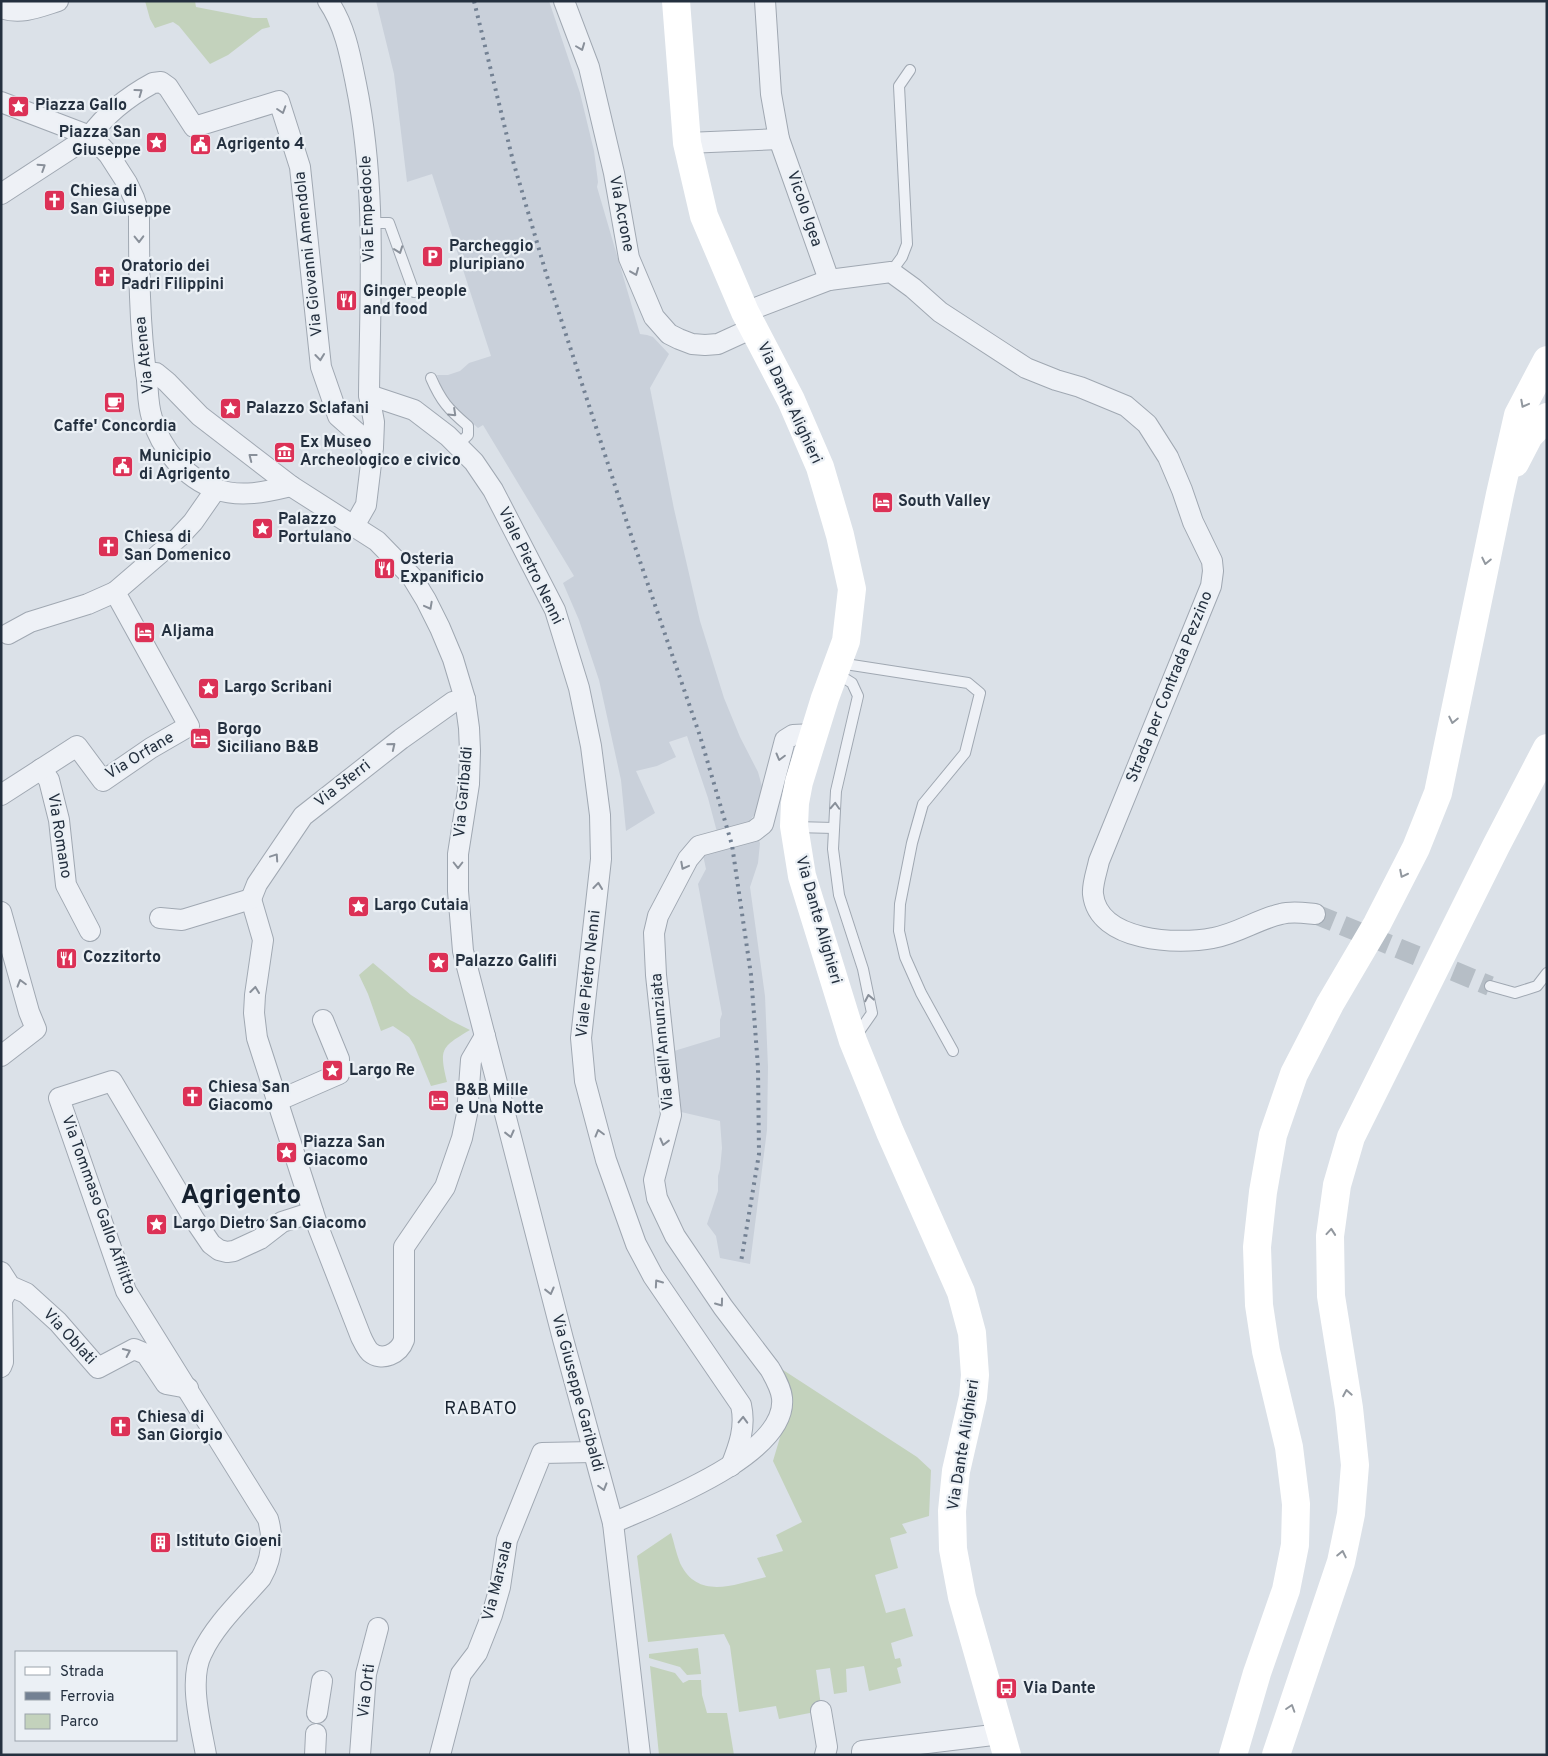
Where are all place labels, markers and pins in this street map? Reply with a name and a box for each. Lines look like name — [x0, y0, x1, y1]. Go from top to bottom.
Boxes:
place icon: Piazza Gallo — [7, 94, 31, 118]
place label: Piazza Gallo — [35, 96, 127, 116]
place label: Piazza San Giuseppe — [59, 123, 141, 161]
place icon: Piazza San Giuseppe — [145, 130, 169, 154]
public building icon: Agrigento 4 — [188, 133, 212, 157]
place label: Agrigento 4 — [216, 135, 305, 155]
place label: Chiesa di San Giuseppe — [70, 182, 171, 220]
church icon: Chiesa di San Giuseppe — [42, 189, 66, 213]
place label: Parcheggio pluripiano — [449, 237, 533, 275]
parking icon: Parcheggio pluripiano — [421, 244, 445, 268]
place label: Oratorio dei Padri Filippini — [121, 257, 224, 295]
church icon: Oratorio dei Padri Filippini — [93, 264, 117, 288]
place label: Ginger people and food — [363, 282, 467, 320]
restaurant icon: Ginger people and food — [335, 289, 359, 313]
cafe icon: Caffe' Concordia — [103, 391, 127, 415]
place icon: Palazzo Sclafani — [218, 397, 242, 421]
place label: Palazzo Sclafani — [246, 399, 369, 419]
place label: Caffe' Concordia — [54, 417, 176, 437]
place label: Ex Museo Archeologico e civico — [300, 433, 461, 471]
museum icon: Ex Museo Archeologico e civico — [272, 440, 296, 464]
place label: Municipio di Agrigento — [139, 447, 230, 485]
public building icon: Municipio di Agrigento — [111, 454, 135, 478]
hotel icon: South Valley — [870, 490, 894, 514]
place label: South Valley — [898, 492, 990, 512]
place label: Palazzo Portulano — [278, 510, 352, 548]
place icon: Palazzo Portulano — [250, 517, 274, 541]
place label: Chiesa di San Domenico — [124, 528, 231, 566]
church icon: Chiesa di San Domenico — [96, 535, 120, 559]
place label: Osteria Expanificio — [400, 550, 484, 588]
restaurant icon: Osteria Expanificio — [372, 557, 396, 581]
hotel icon: Aljama — [133, 620, 157, 644]
place label: Aljama — [161, 622, 214, 642]
place icon: Largo Scribani — [196, 676, 220, 700]
place label: Largo Scribani — [224, 678, 332, 698]
place label: Borgo Siciliano B&B — [217, 720, 319, 758]
hotel icon: Borgo Siciliano B&B — [189, 727, 213, 751]
place icon: Largo Cutaia — [346, 894, 370, 918]
place label: Largo Cutaia — [374, 896, 469, 916]
restaurant icon: Cozzitorto — [55, 946, 79, 970]
place label: Cozzitorto — [83, 948, 161, 968]
place icon: Palazzo Galifi — [427, 950, 451, 974]
place label: Palazzo Galifi — [455, 952, 557, 972]
place icon: Largo Re — [321, 1059, 345, 1083]
place label: Largo Re — [349, 1061, 415, 1081]
place label: Chiesa San Giacomo — [208, 1078, 290, 1116]
place label: B&B Mille e Una Notte — [455, 1081, 544, 1119]
church icon: Chiesa San Giacomo — [180, 1085, 204, 1109]
hotel icon: B&B Mille e Una Notte — [427, 1088, 451, 1112]
place label: Piazza San Giacomo — [303, 1133, 385, 1171]
place icon: Piazza San Giacomo — [275, 1140, 299, 1164]
place icon: Largo Dietro San Giacomo — [145, 1212, 169, 1236]
place label: Largo Dietro San Giacomo — [173, 1214, 367, 1234]
place label: Chiesa di San Giorgio — [137, 1408, 223, 1446]
church icon: Chiesa di San Giorgio — [109, 1415, 133, 1439]
building icon: Istituto Gioeni — [148, 1530, 172, 1554]
place label: Istituto Gioeni — [176, 1532, 282, 1552]
bus stop icon: Via Dante — [995, 1677, 1019, 1701]
place label: Via Dante — [1023, 1679, 1096, 1699]

